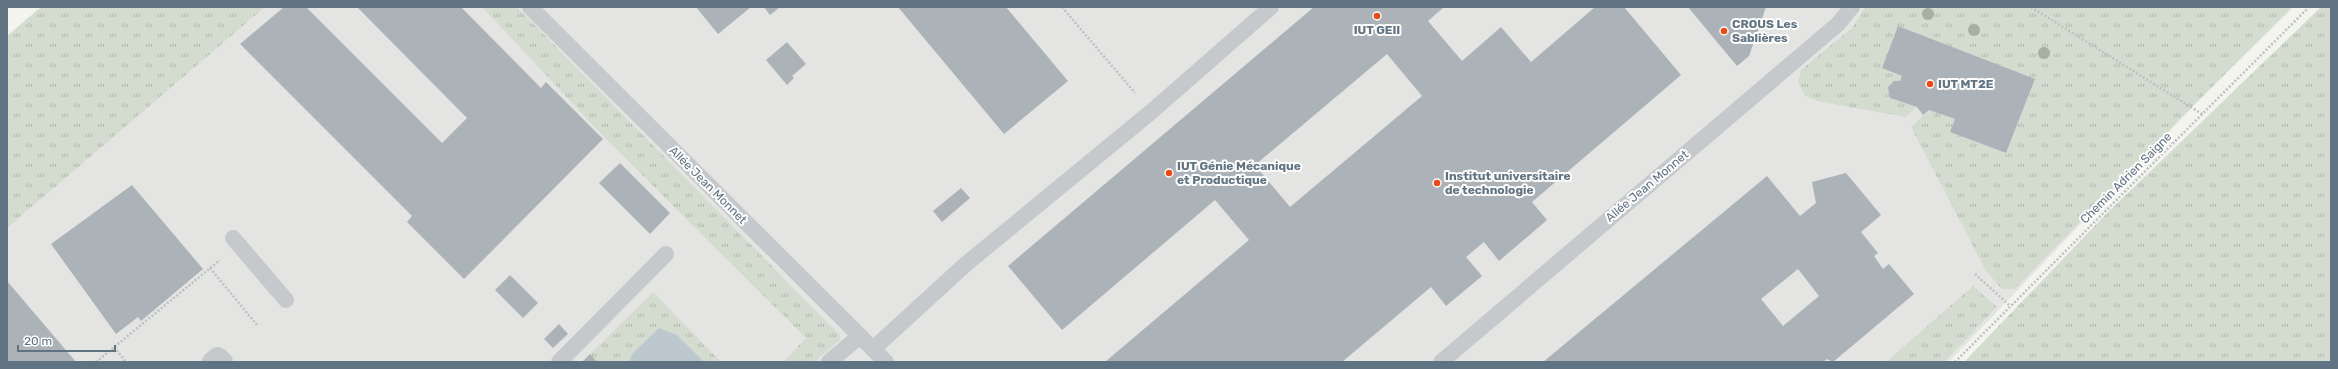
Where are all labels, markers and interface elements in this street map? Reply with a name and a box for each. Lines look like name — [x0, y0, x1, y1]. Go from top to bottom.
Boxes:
marker: IUT GEII — [1372, 11, 1382, 21]
place label: CROUS Les Sablières — [1732, 17, 1798, 45]
place label: IUT GEII — [1354, 23, 1400, 37]
marker: CROUS Les Sablières — [1719, 26, 1729, 36]
place label: IUT MT2E — [1938, 77, 1994, 91]
marker: IUT MT2E — [1925, 79, 1935, 89]
street label: Chemin Adrien Saigne — [2078, 129, 2175, 226]
street label: Allée Jean Monnet — [666, 143, 750, 227]
street label: Allée Jean Monnet — [1603, 147, 1691, 225]
place label: IUT Génie Mécanique et Productique — [1177, 159, 1301, 187]
marker: IUT Génie Mécanique et Productique — [1164, 168, 1174, 178]
place label: Institut universitaire de technologie — [1445, 169, 1571, 197]
marker: Institut universitaire de technologie — [1432, 178, 1442, 188]
scale bar — [18, 327, 115, 353]
text: 20 m — [24, 334, 52, 348]

